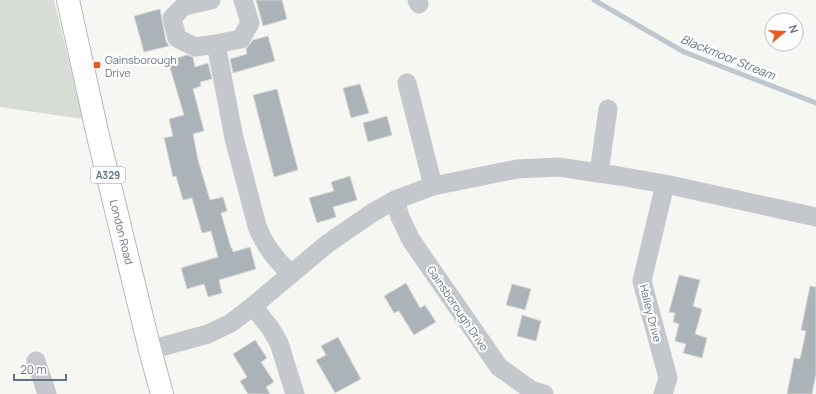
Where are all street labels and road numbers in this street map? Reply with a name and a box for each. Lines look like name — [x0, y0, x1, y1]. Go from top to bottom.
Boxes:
road number: A329 — [91, 167, 125, 183]
street label: London Road — [107, 198, 137, 266]
street label: Gainsborough Drive — [424, 263, 492, 354]
street label: Halley Drive — [637, 283, 666, 344]

